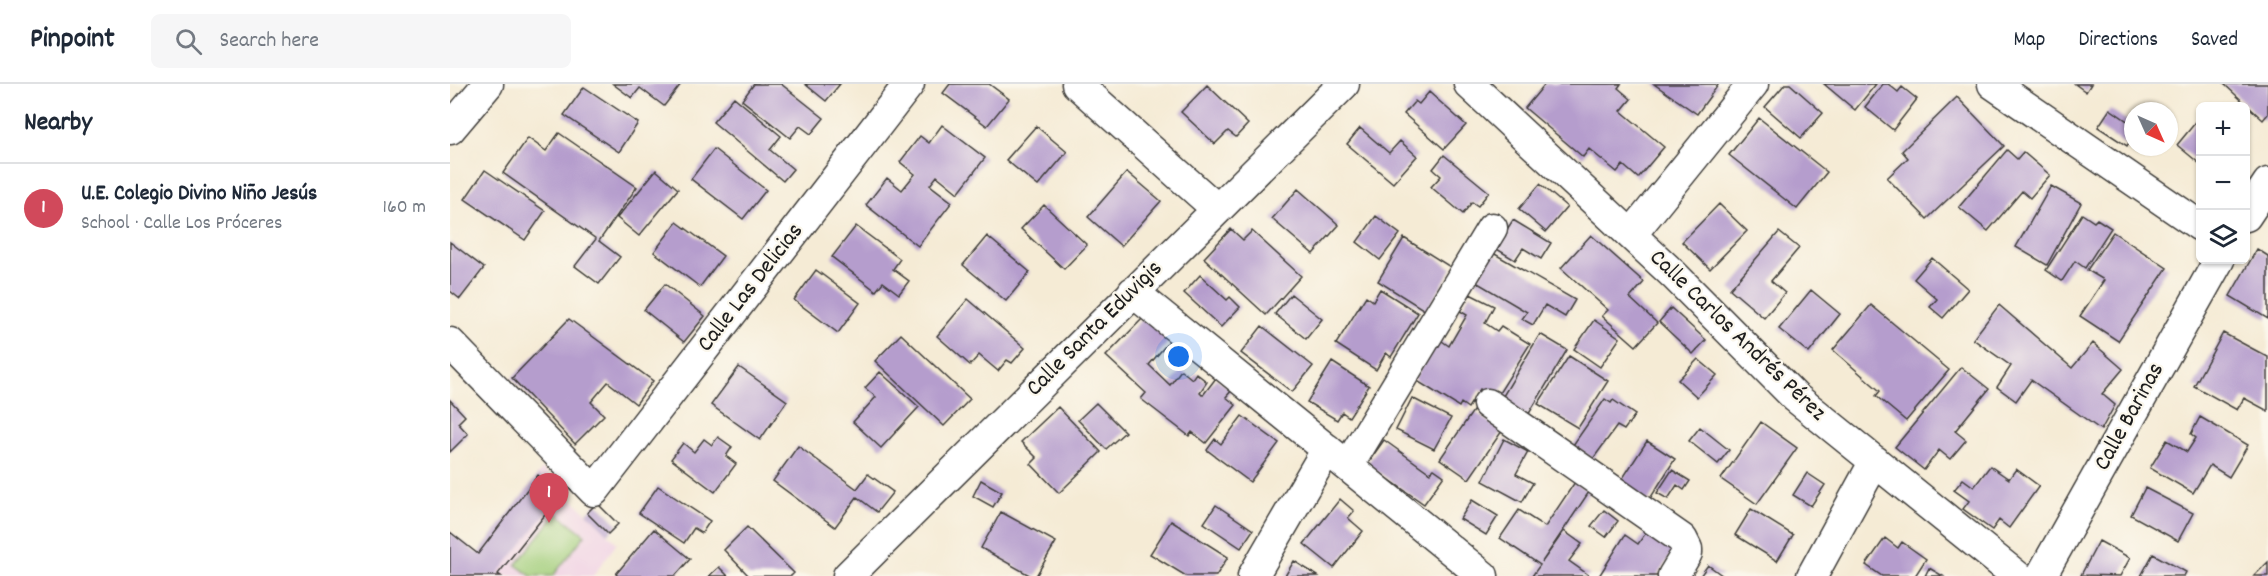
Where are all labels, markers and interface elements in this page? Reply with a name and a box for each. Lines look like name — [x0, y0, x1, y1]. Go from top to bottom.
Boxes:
search box — [151, 14, 571, 68]
text: Pinpoint — [30, 21, 115, 61]
icon: search — [172, 25, 205, 58]
text: Search here — [220, 26, 319, 57]
text: Map — [2014, 26, 2045, 56]
text: Directions — [2078, 26, 2158, 56]
text: Saved — [2191, 26, 2238, 56]
north arrow — [2124, 102, 2178, 156]
map controls — [2196, 102, 2250, 264]
button: + — [2196, 102, 2250, 156]
text: Nearby — [24, 105, 92, 142]
button: − — [2196, 156, 2250, 210]
text: U.E. Colegio Divino Niño Jesús — [81, 179, 317, 210]
text: 1 — [41, 194, 46, 222]
text: 160 m — [383, 194, 426, 222]
text: School · Calle Los Próceres — [81, 210, 282, 238]
button: layers — [2196, 210, 2250, 264]
street label: Calle Las Delicias — [690, 216, 812, 360]
street label: Calle Carlos Andrés Pérez — [1641, 242, 1833, 430]
street label: Calle Santa Eduvigis — [1019, 253, 1171, 405]
your location — [1164, 342, 1193, 371]
street label: Calle Barinas — [2086, 357, 2174, 477]
pin: 1 — [530, 474, 568, 523]

